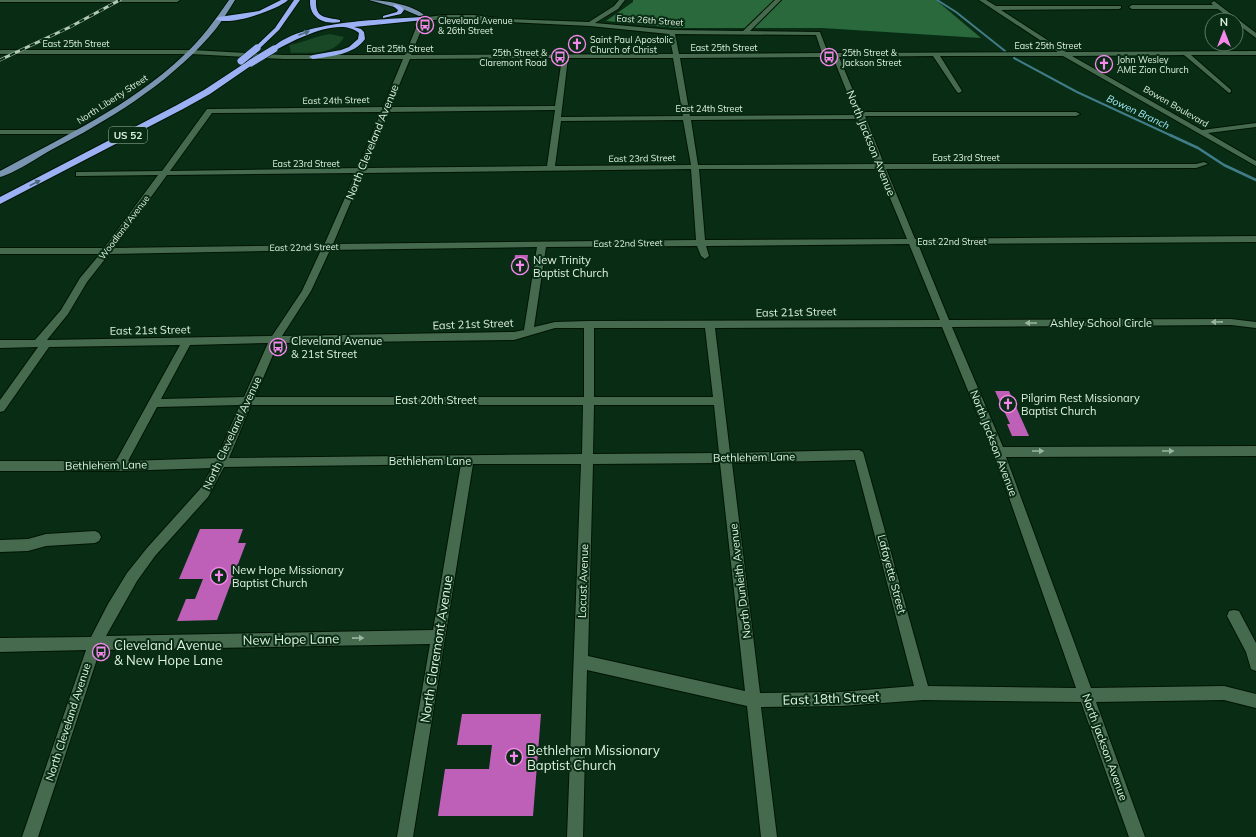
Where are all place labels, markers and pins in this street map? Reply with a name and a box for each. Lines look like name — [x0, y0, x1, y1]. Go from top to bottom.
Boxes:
bus stop icon: Cleveland Avenue & 26th Street — [415, 15, 435, 35]
place label: Cleveland Avenue & 26th Street — [438, 15, 513, 36]
church icon: Saint Paul Apostolic Church of Christ — [567, 34, 587, 54]
place label: Saint Paul Apostolic Church of Christ — [590, 34, 674, 55]
place label: 25th Street & Claremont Road — [479, 47, 548, 68]
bus stop icon: 25th Street & Claremont Road — [550, 47, 570, 67]
bus stop icon: 25th Street & Jackson Street — [819, 47, 839, 67]
place label: 25th Street & Jackson Street — [842, 47, 901, 68]
church icon: John Wesley AME Zion Church — [1094, 54, 1114, 74]
place label: John Wesley AME Zion Church — [1117, 54, 1189, 75]
place label: New Trinity Baptist Church — [533, 253, 608, 280]
church icon: New Trinity Baptist Church — [510, 256, 530, 276]
place label: Cleveland Avenue & 21st Street — [291, 334, 382, 361]
bus stop icon: Cleveland Avenue & 21st Street — [268, 337, 288, 357]
place label: Pilgrim Rest Missionary Baptist Church — [1021, 391, 1140, 418]
church icon: Pilgrim Rest Missionary Baptist Church — [998, 394, 1018, 414]
place label: New Hope Missionary Baptist Church — [232, 563, 344, 590]
church icon: New Hope Missionary Baptist Church — [209, 566, 229, 586]
place label: Cleveland Avenue & New Hope Lane — [114, 637, 223, 668]
bus stop icon: Cleveland Avenue & New Hope Lane — [91, 642, 111, 662]
place label: Bethlehem Missionary Baptist Church — [527, 742, 660, 773]
church icon: Bethlehem Missionary Baptist Church — [504, 747, 524, 767]

